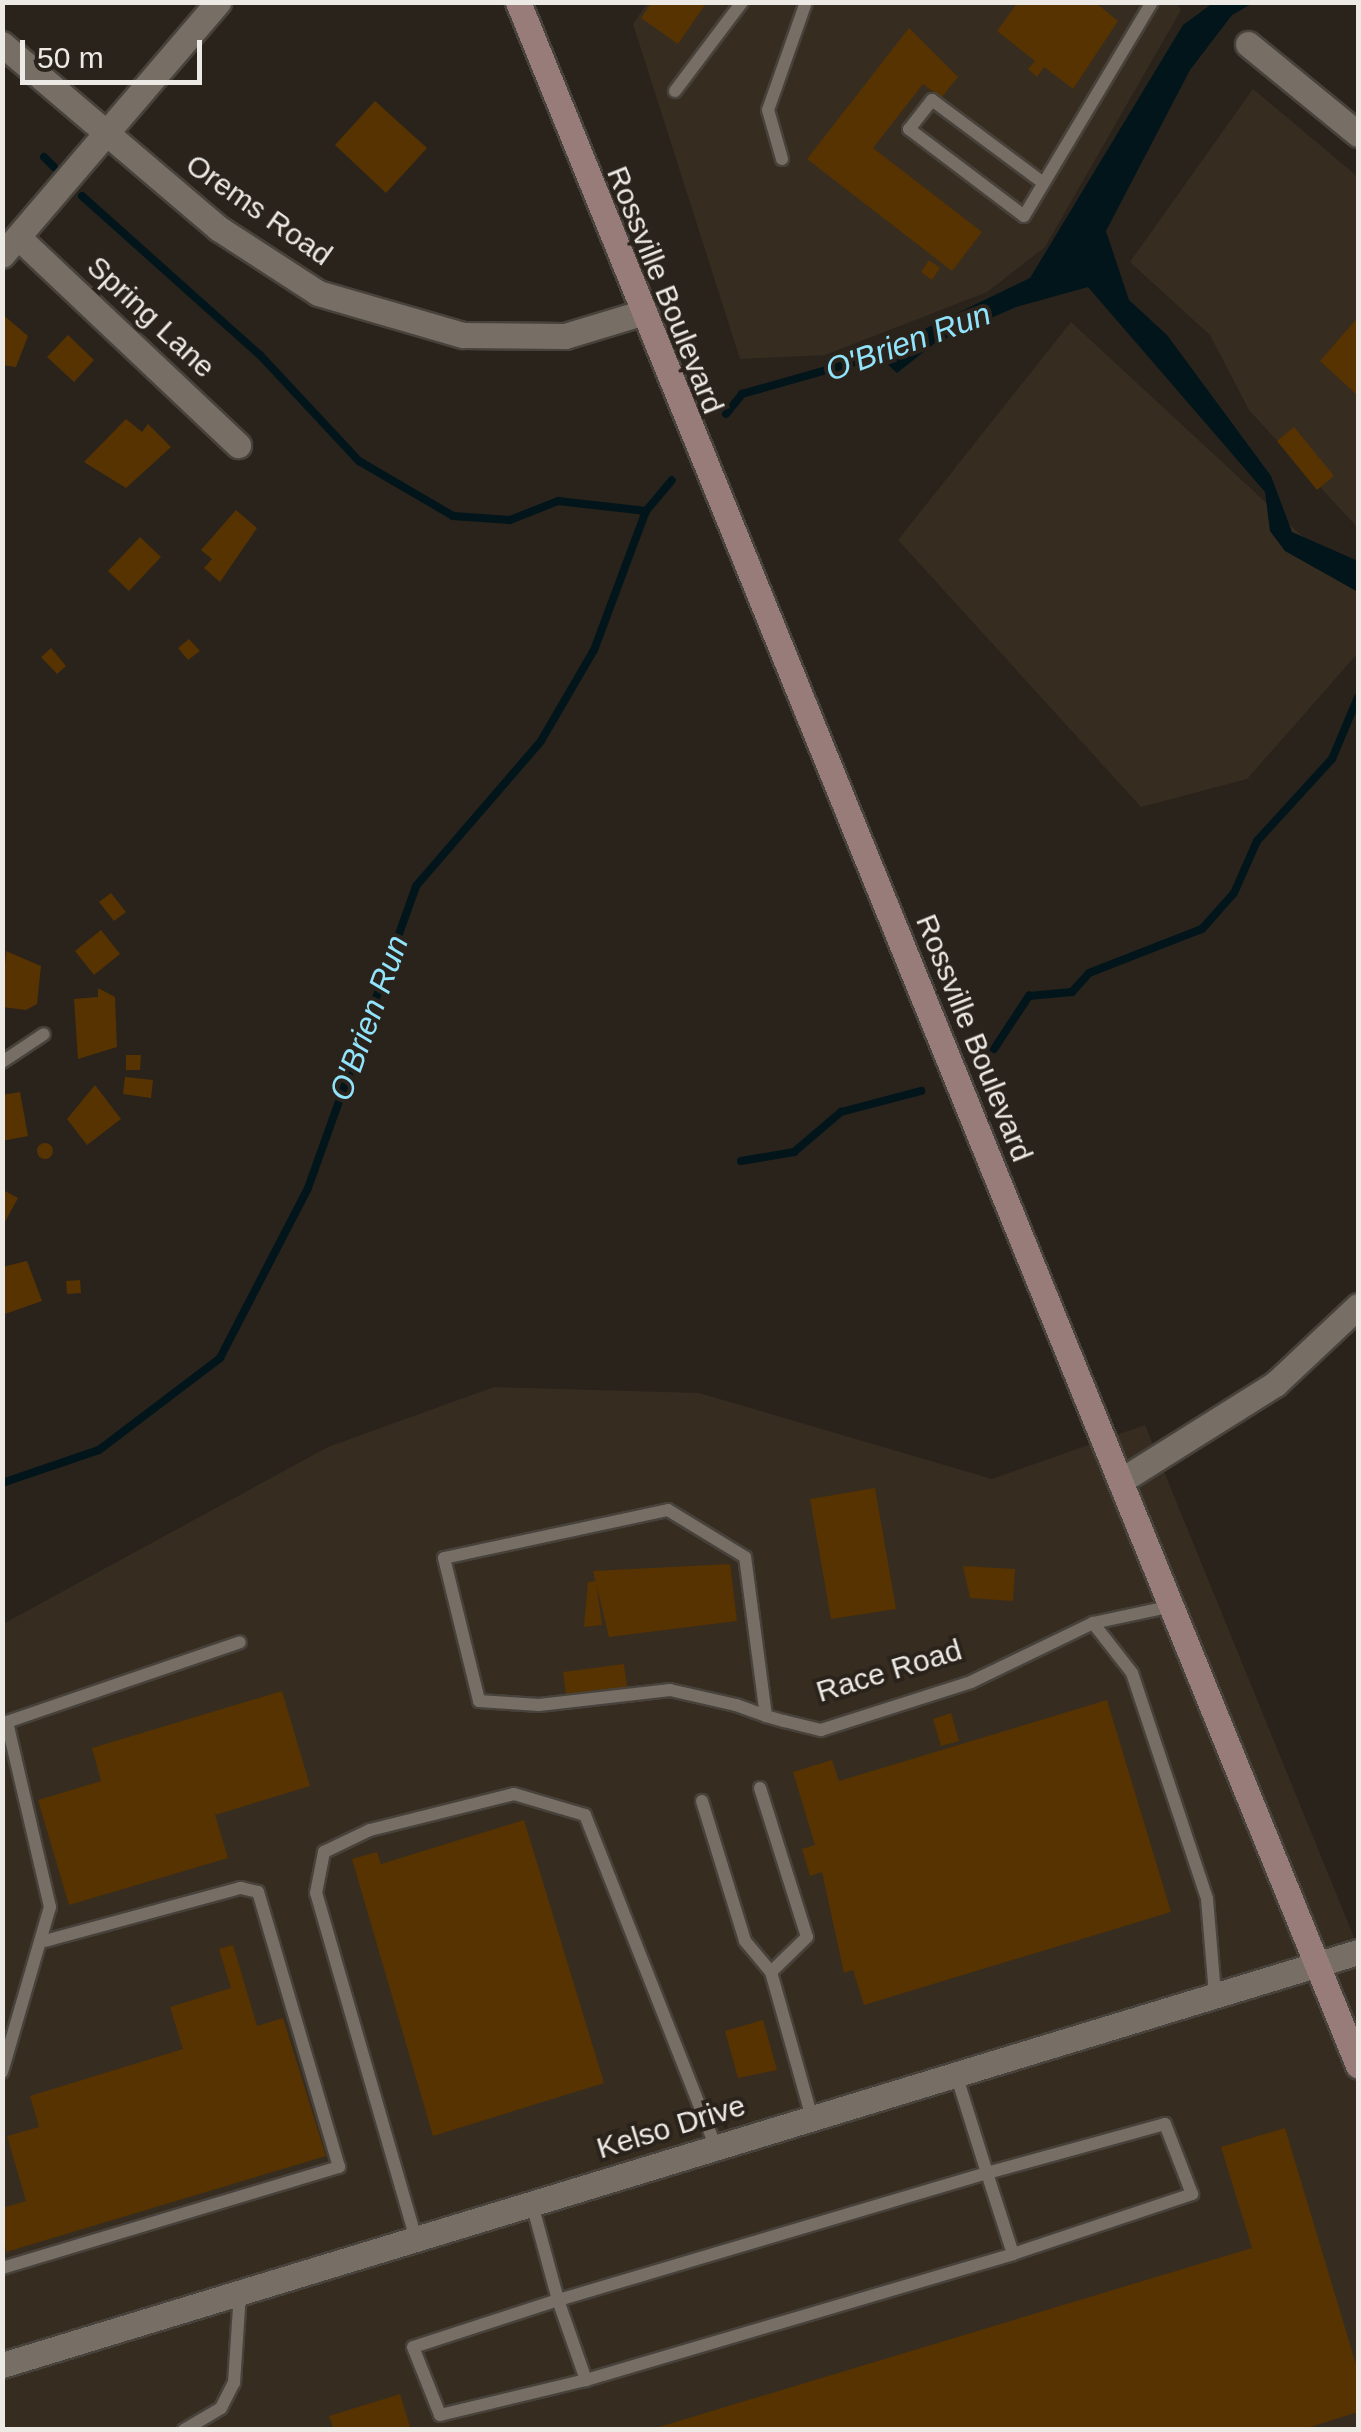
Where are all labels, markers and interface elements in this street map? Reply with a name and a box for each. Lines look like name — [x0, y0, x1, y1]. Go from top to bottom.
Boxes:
scale bar — [25, 20, 208, 82]
text: 50 m — [37, 41, 104, 74]
street label: Orems Road — [179, 146, 339, 274]
street label: Rossville Boulevard — [599, 161, 731, 419]
street label: Spring Lane — [80, 249, 222, 385]
water label: O'Brien Run — [820, 294, 996, 390]
street label: Rossville Boulevard — [908, 909, 1040, 1167]
water label: O'Brien Run — [321, 930, 417, 1106]
street label: Race Road — [812, 1632, 966, 1710]
street label: Kelso Drive — [592, 2087, 750, 2167]

